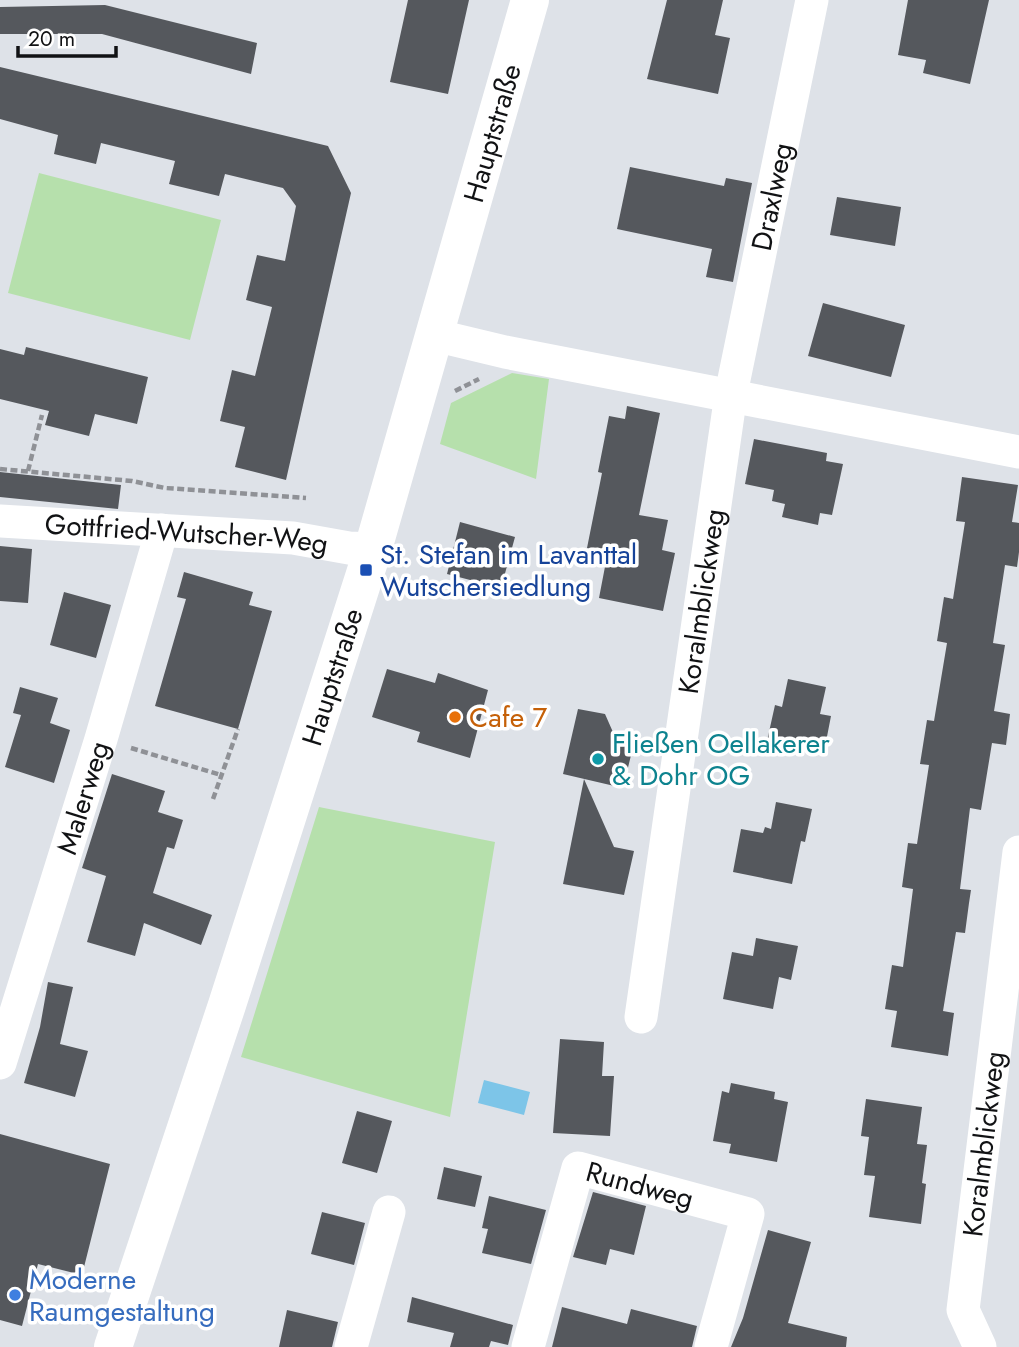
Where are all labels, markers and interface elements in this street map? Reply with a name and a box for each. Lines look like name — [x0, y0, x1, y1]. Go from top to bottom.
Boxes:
scale bar — [18, 14, 116, 58]
text: 20 m — [28, 24, 75, 54]
street label: Hauptstraße — [453, 59, 532, 207]
street label: Draxlweg — [741, 139, 803, 254]
street label: Gottfried-Wutscher-Weg — [44, 504, 331, 565]
street label: Koralmblickweg — [668, 506, 735, 697]
place label: St. Stefan im Lavanttal Wutschersiedlung — [380, 534, 637, 607]
marker: St. Stefan im Lavanttal Wutschersiedlung — [358, 562, 374, 578]
street label: Hauptstraße — [291, 603, 374, 751]
place label: Cafe 7 — [469, 697, 547, 738]
marker: Cafe 7 — [447, 709, 463, 725]
place label: Fließen Oellakerer & Dohr OG — [612, 723, 830, 796]
street label: Malerweg — [46, 736, 120, 859]
marker: Fließen Oellakerer & Dohr OG — [590, 751, 606, 767]
street label: Koralmblickweg — [952, 1049, 1015, 1239]
street label: Rundweg — [581, 1151, 698, 1219]
place label: Moderne Raumgestaltung — [29, 1259, 215, 1332]
marker: Moderne Raumgestaltung — [7, 1287, 23, 1303]

